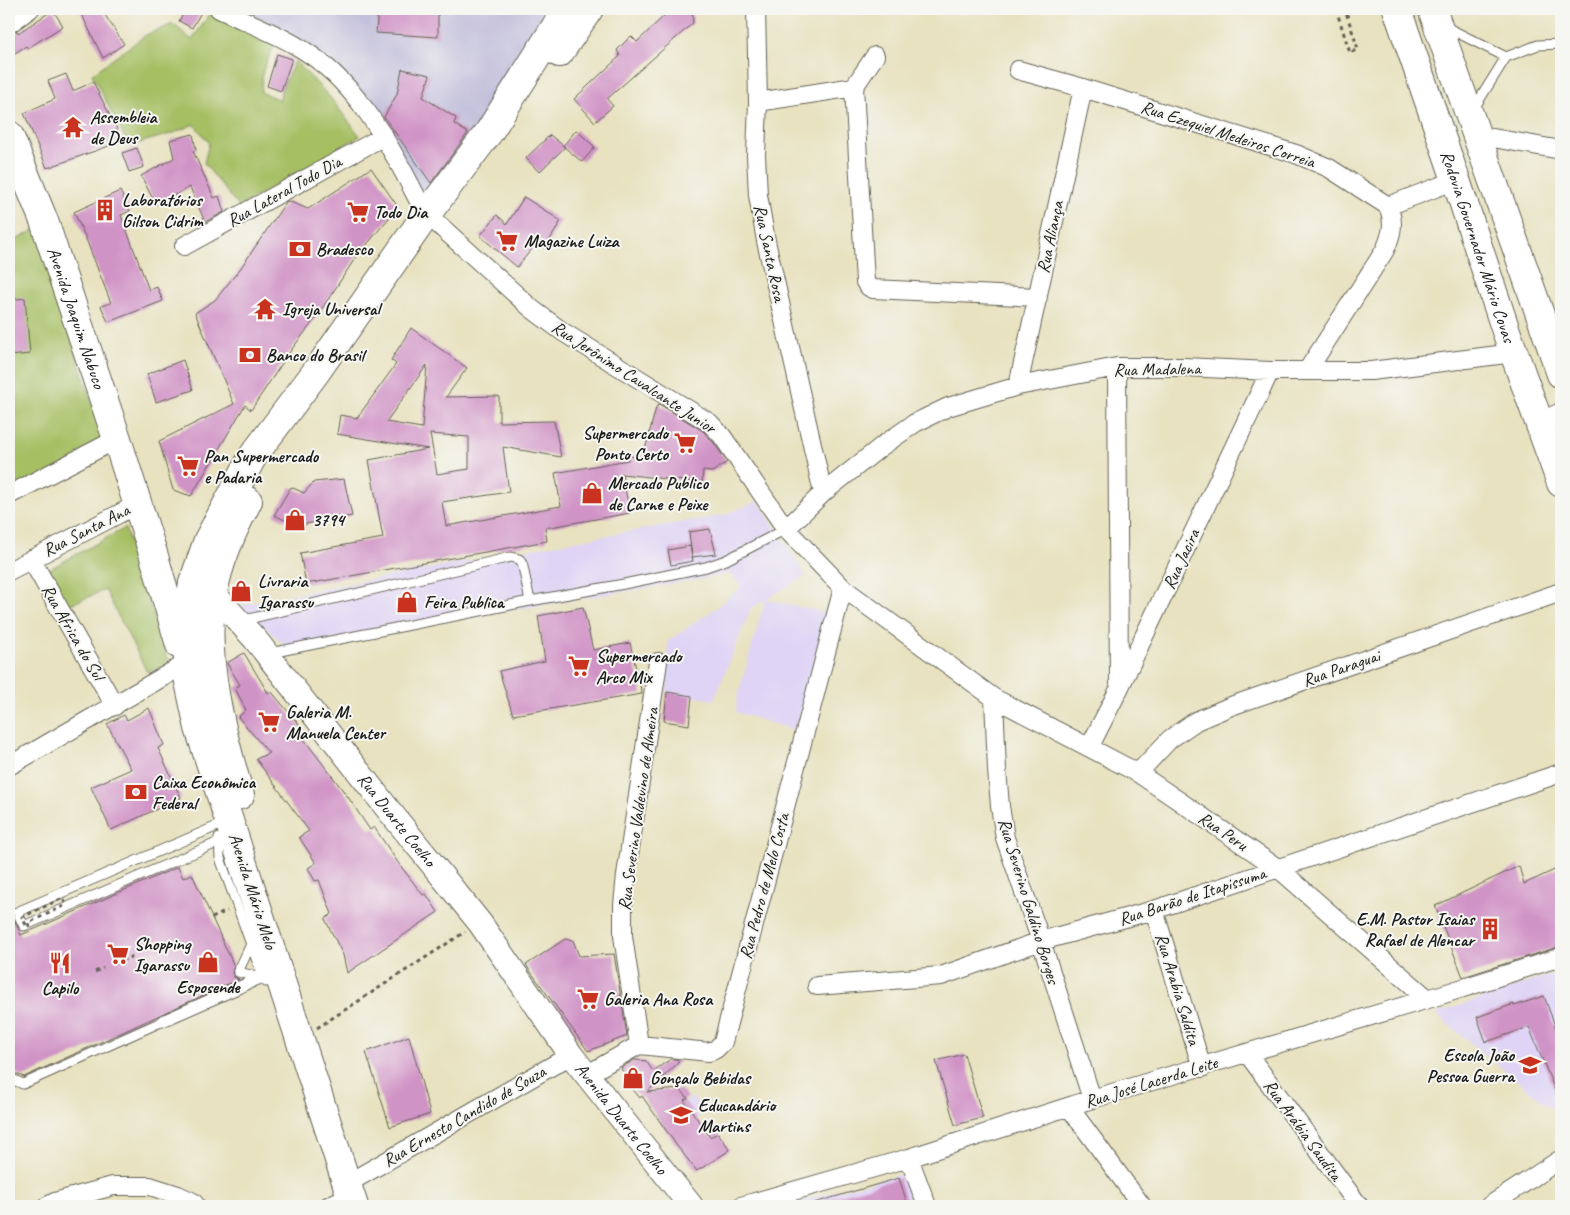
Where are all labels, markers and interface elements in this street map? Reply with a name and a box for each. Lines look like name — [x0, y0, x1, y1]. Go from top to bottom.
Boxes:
street label: Rua Ezequiel Medeiros Correia — [1138, 95, 1319, 173]
place label: Assembleia de Deus — [90, 106, 159, 149]
temple icon: Assembleia de Deus — [60, 114, 86, 140]
street label: Rodovia Governador Mário Covas — [1436, 148, 1521, 347]
street label: Rua Lateral Todo Dia — [223, 150, 346, 232]
place label: Laboratórios Gilson Cidrim — [122, 189, 204, 232]
building icon: Laboratórios Gilson Cidrim — [92, 197, 118, 223]
street label: Rua Aliança — [1032, 198, 1069, 275]
supermarket icon: Todo Dia — [345, 199, 371, 225]
place label: Todo Dia — [374, 201, 429, 223]
street label: Rua Santa Rosa — [749, 203, 791, 305]
supermarket icon: Magazine Luiza — [494, 228, 520, 254]
place label: Magazine Luiza — [524, 230, 620, 252]
bank icon: Bradesco — [287, 236, 313, 262]
place label: Bradesco — [316, 238, 374, 260]
street label: Avenida Joaquim Nabuco — [43, 244, 111, 393]
temple icon: Igreja Universal — [252, 296, 278, 322]
place label: Igreja Universal — [282, 298, 383, 320]
street label: Rua Jerônimo Cavalcante Junior — [548, 316, 722, 439]
bank icon: Banco do Brasil — [237, 342, 263, 368]
place label: Banco do Brasil — [266, 344, 368, 366]
street label: Rua Madalena — [1113, 357, 1202, 381]
place label: Supermercado Ponto Certo — [583, 422, 669, 465]
supermarket icon: Supermercado Ponto Certo — [672, 430, 698, 456]
place label: Pan Supermercado e Padaria — [204, 445, 319, 488]
supermarket icon: Pan Supermercado e Padaria — [175, 453, 201, 479]
place label: Mercado Publico de Carne e Peixe — [608, 472, 710, 515]
shop icon: Mercado Publico de Carne e Peixe — [579, 480, 605, 506]
street label: Rua Santa Ana — [39, 498, 135, 561]
shop icon: 3794 — [282, 507, 308, 533]
place label: 3794 — [312, 509, 346, 531]
street label: Rua Jacira — [1158, 524, 1205, 593]
place label: Livraria Igarassu — [258, 570, 314, 613]
shop icon: Livraria Igarassu — [228, 578, 254, 604]
street label: Rua Africa do Sul — [37, 580, 111, 686]
shop icon: Feira Publica — [394, 589, 420, 615]
place label: Feira Publica — [424, 591, 505, 613]
street label: Rua Paraguai — [1299, 644, 1385, 691]
place label: Supermercado Arco Mix — [596, 645, 683, 688]
supermarket icon: Supermercado Arco Mix — [566, 653, 592, 679]
place label: Galeria M. Manuela Center — [286, 701, 388, 744]
street label: Rua Severino Valdevino de Almeira — [613, 704, 663, 912]
supermarket icon: Galeria M. Manuela Center — [256, 709, 282, 735]
street label: Rua Duarte Coelho — [353, 769, 442, 872]
place label: Caixa Econômica Federal — [152, 771, 257, 814]
bank icon: Caixa Econômica Federal — [123, 779, 149, 805]
street label: Rua Peru — [1194, 807, 1253, 856]
street label: Rua Pedro de Melo Costa — [734, 809, 794, 961]
street label: Rua Severino Galdino Borges — [993, 816, 1065, 988]
street label: Avenida Mário Melo — [224, 830, 283, 953]
street label: Rua Barão de Itapissuma — [1116, 861, 1270, 930]
place label: E.M. Pastor Isaias Rafael de Alencar — [1356, 908, 1477, 951]
building icon: E.M. Pastor Isaias Rafael de Alencar — [1477, 916, 1503, 942]
street label: Rua Arabia Saldita — [1151, 930, 1206, 1049]
place label: Shopping Igarassu — [134, 933, 193, 976]
supermarket icon: Shopping Igarassu — [105, 941, 131, 967]
shop icon: Esposende — [195, 949, 221, 975]
restaurant icon: Capilo — [47, 950, 73, 976]
place label: Esposende — [176, 976, 242, 998]
place label: Capilo — [42, 977, 80, 999]
supermarket icon: Galeria Ana Rosa — [575, 986, 601, 1012]
place label: Galeria Ana Rosa — [604, 988, 714, 1010]
place label: Escola João Pessoa Guerra — [1427, 1044, 1515, 1087]
street label: Rua José Lacerda Leite — [1082, 1051, 1221, 1113]
school or university icon: Escola João Pessoa Guerra — [1517, 1052, 1543, 1078]
street label: Avenida Duarte Coelho — [570, 1058, 674, 1180]
street label: Rua Ernesto Candido de Souza — [379, 1060, 551, 1172]
shop icon: Gonçalo Bebidas — [620, 1065, 646, 1091]
place label: Gonçalo Bebidas — [650, 1067, 752, 1089]
street label: Rua Arábia Saudita — [1259, 1075, 1348, 1186]
place label: Educandário Martins — [698, 1094, 777, 1137]
school or university icon: Educandário Martins — [668, 1102, 694, 1128]

